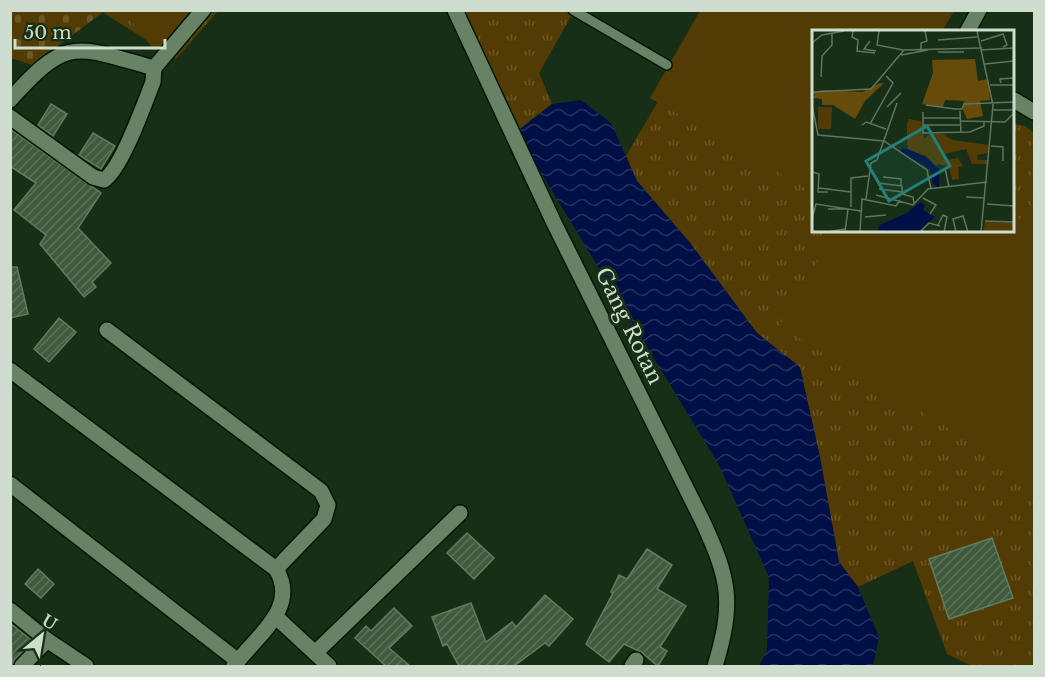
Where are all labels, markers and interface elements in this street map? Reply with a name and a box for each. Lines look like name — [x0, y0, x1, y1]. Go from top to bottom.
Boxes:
scale bar — [15, 12, 165, 50]
text: 50 m — [24, 22, 72, 44]
inset map — [812, 30, 1015, 232]
street label: Gang Rotan — [590, 263, 668, 389]
north arrow — [12, 605, 72, 665]
text: U — [38, 610, 61, 634]

